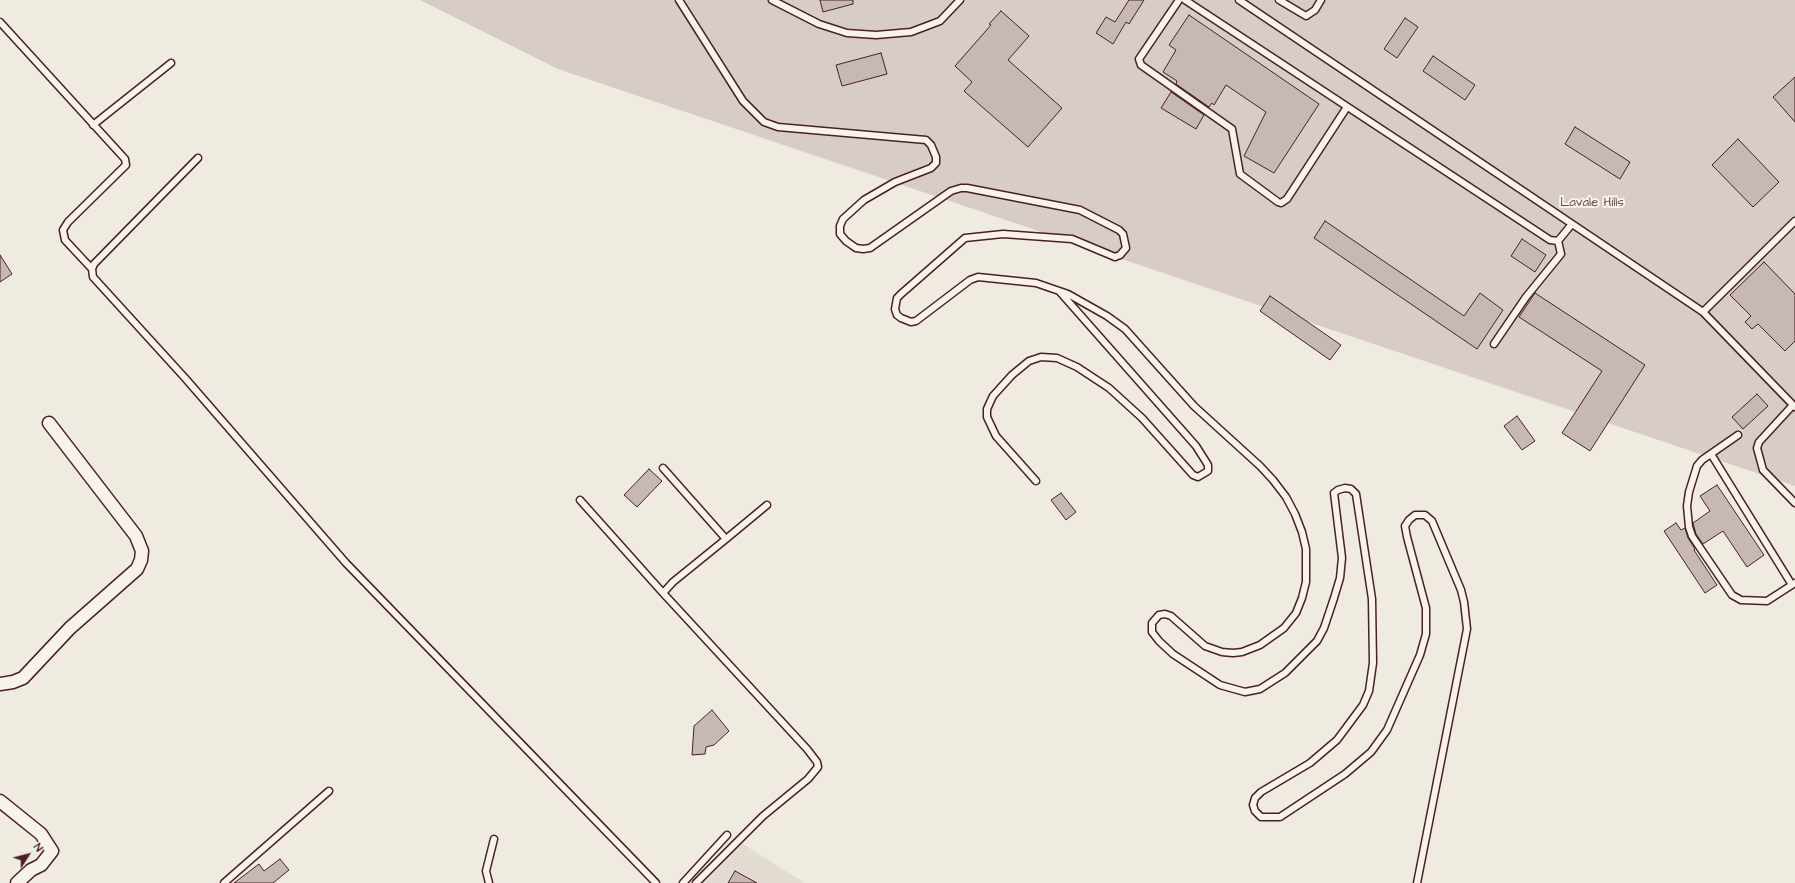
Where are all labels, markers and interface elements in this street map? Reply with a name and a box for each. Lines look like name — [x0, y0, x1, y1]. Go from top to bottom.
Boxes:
park label: Lavale Hills — [1560, 195, 1624, 211]
north arrow — [8, 835, 48, 875]
text: N — [30, 840, 46, 855]

